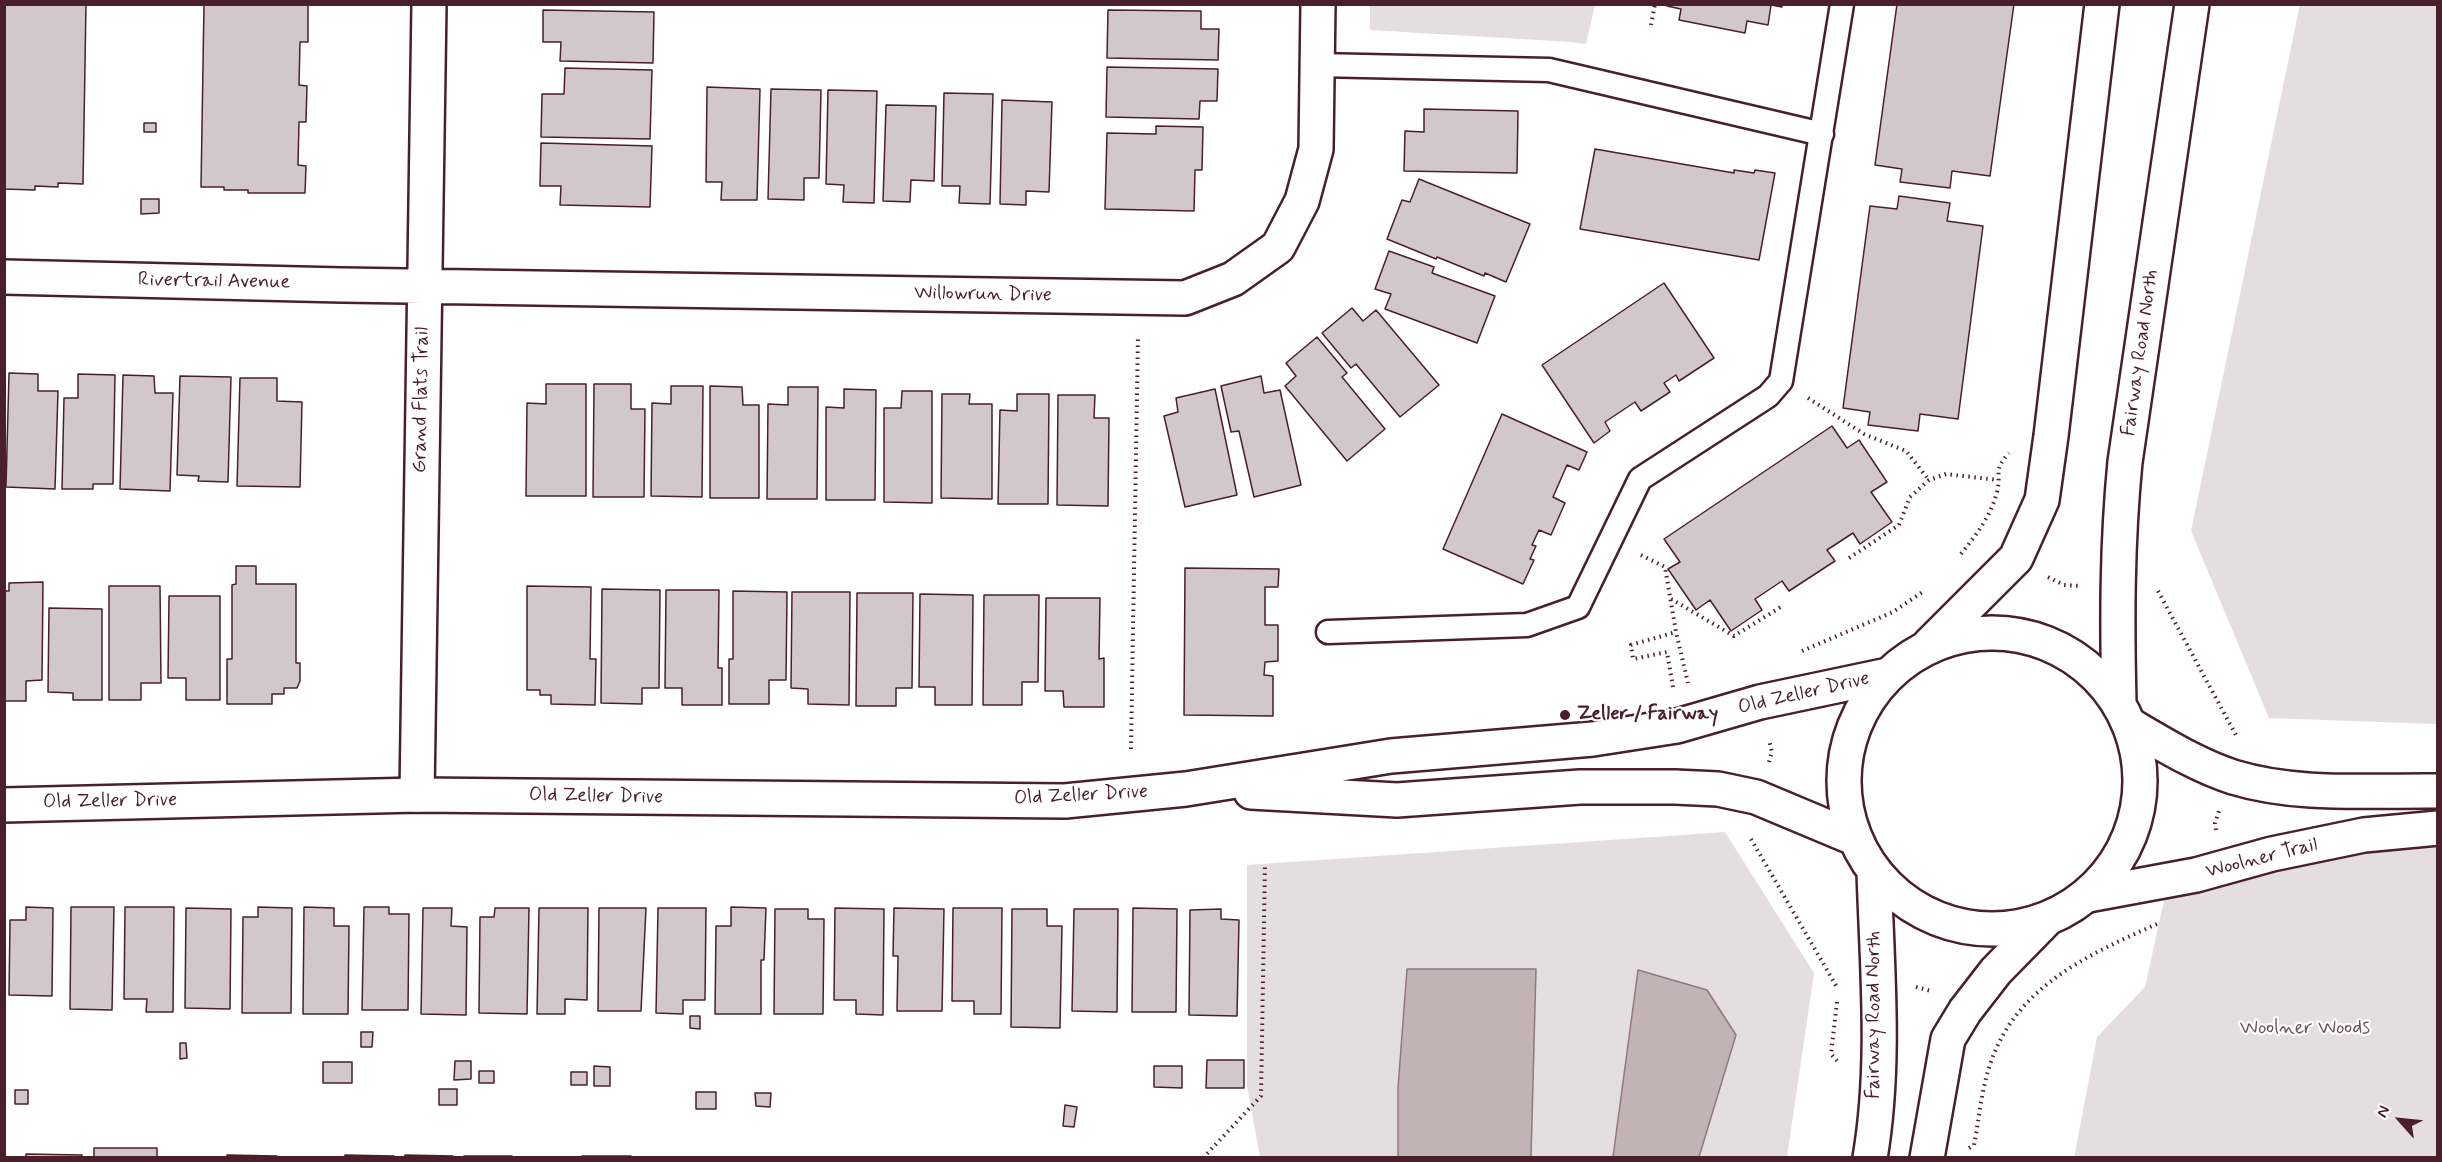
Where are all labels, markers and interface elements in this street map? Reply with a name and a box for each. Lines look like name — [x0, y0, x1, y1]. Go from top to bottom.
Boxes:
street label: Fairway Road North — [2117, 268, 2165, 438]
street label: Rivertrail Avenue — [138, 269, 290, 295]
street label: Willowrun Drive — [914, 282, 1052, 308]
street label: Grand Flats Trail — [409, 327, 435, 473]
street label: Old Zeller Drive — [1736, 667, 1872, 721]
place label: Zeller / Fairway — [1577, 703, 1718, 727]
marker: Zeller / Fairway — [1558, 708, 1572, 722]
street label: Old Zeller Drive — [1013, 781, 1149, 811]
street label: Old Zeller Drive — [529, 784, 663, 810]
street label: Old Zeller Drive — [43, 789, 177, 815]
street label: Woolner Trail — [2204, 834, 2320, 884]
street label: Fairway Road North — [1863, 931, 1887, 1099]
park label: Woolner Woods — [2240, 1017, 2370, 1041]
north arrow — [2370, 1090, 2430, 1150]
text: N — [2372, 1102, 2395, 1121]

